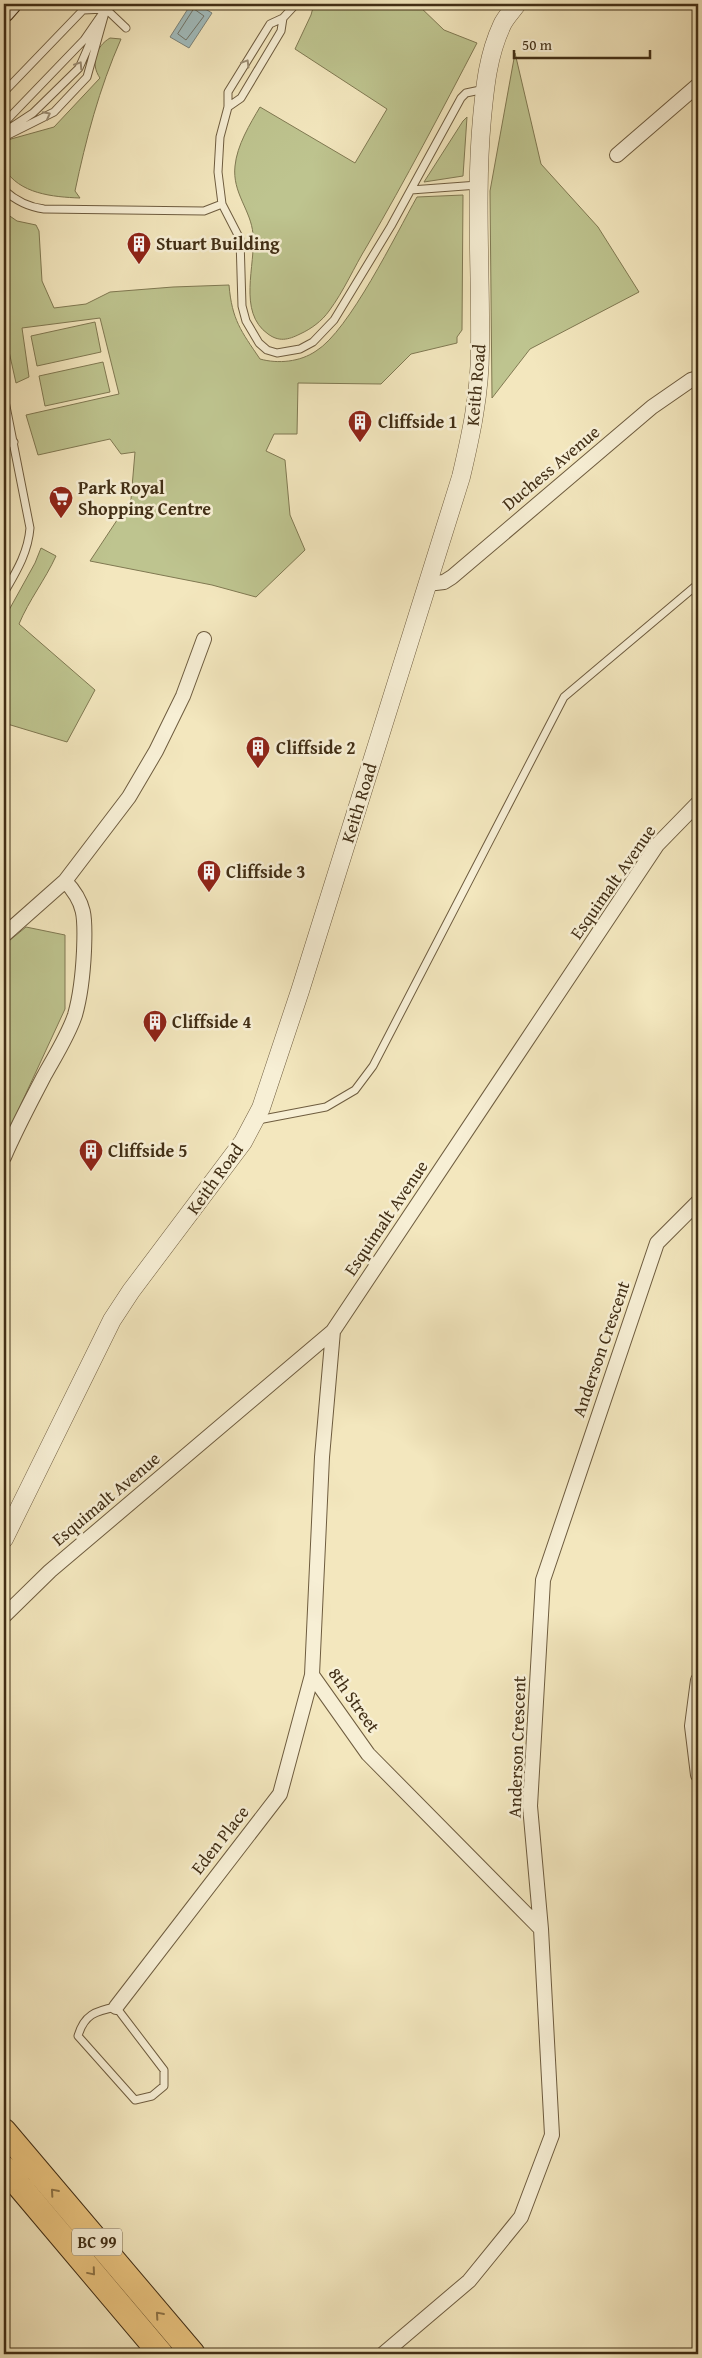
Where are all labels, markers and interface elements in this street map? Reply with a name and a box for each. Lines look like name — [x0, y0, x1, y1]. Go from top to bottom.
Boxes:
scale bar — [514, 28, 651, 60]
text: 50 m — [522, 34, 553, 55]
one-way arrow — [240, 59, 250, 68]
one-way arrow — [72, 62, 82, 71]
one-way arrow — [42, 111, 51, 121]
place label: Stuart Building — [156, 230, 280, 257]
building icon: Stuart Building — [126, 231, 152, 265]
street label: Keith Road — [458, 342, 493, 427]
place label: Cliffside 1 — [378, 408, 458, 435]
building icon: Cliffside 1 — [347, 409, 373, 443]
street label: Duchess Avenue — [496, 419, 606, 517]
place label: Park Royal Shopping Centre — [78, 474, 211, 522]
supermarket icon: Park Royal Shopping Centre — [48, 485, 74, 519]
place label: Cliffside 2 — [276, 734, 356, 761]
building icon: Cliffside 2 — [245, 735, 271, 769]
street label: Keith Road — [334, 759, 384, 846]
street label: Esquimalt Avenue — [563, 819, 662, 945]
place label: Cliffside 3 — [226, 858, 306, 885]
building icon: Cliffside 3 — [196, 859, 222, 893]
place label: Cliffside 4 — [172, 1008, 252, 1035]
building icon: Cliffside 4 — [142, 1009, 168, 1043]
place label: Cliffside 5 — [108, 1137, 188, 1164]
street label: Keith Road — [180, 1137, 250, 1220]
building icon: Cliffside 5 — [78, 1138, 104, 1172]
street label: Esquimalt Avenue — [337, 1154, 434, 1281]
street label: Anderson Crescent — [565, 1277, 637, 1421]
street label: Esquimalt Avenue — [46, 1445, 166, 1552]
street label: 8th Street — [322, 1661, 387, 1739]
street label: Anderson Crescent — [501, 1675, 532, 1819]
street label: Eden Place — [184, 1800, 255, 1880]
one-way arrow — [50, 2188, 59, 2197]
road number: BC 99 — [72, 2228, 122, 2256]
one-way arrow — [86, 2267, 95, 2276]
one-way arrow — [156, 2312, 165, 2321]

